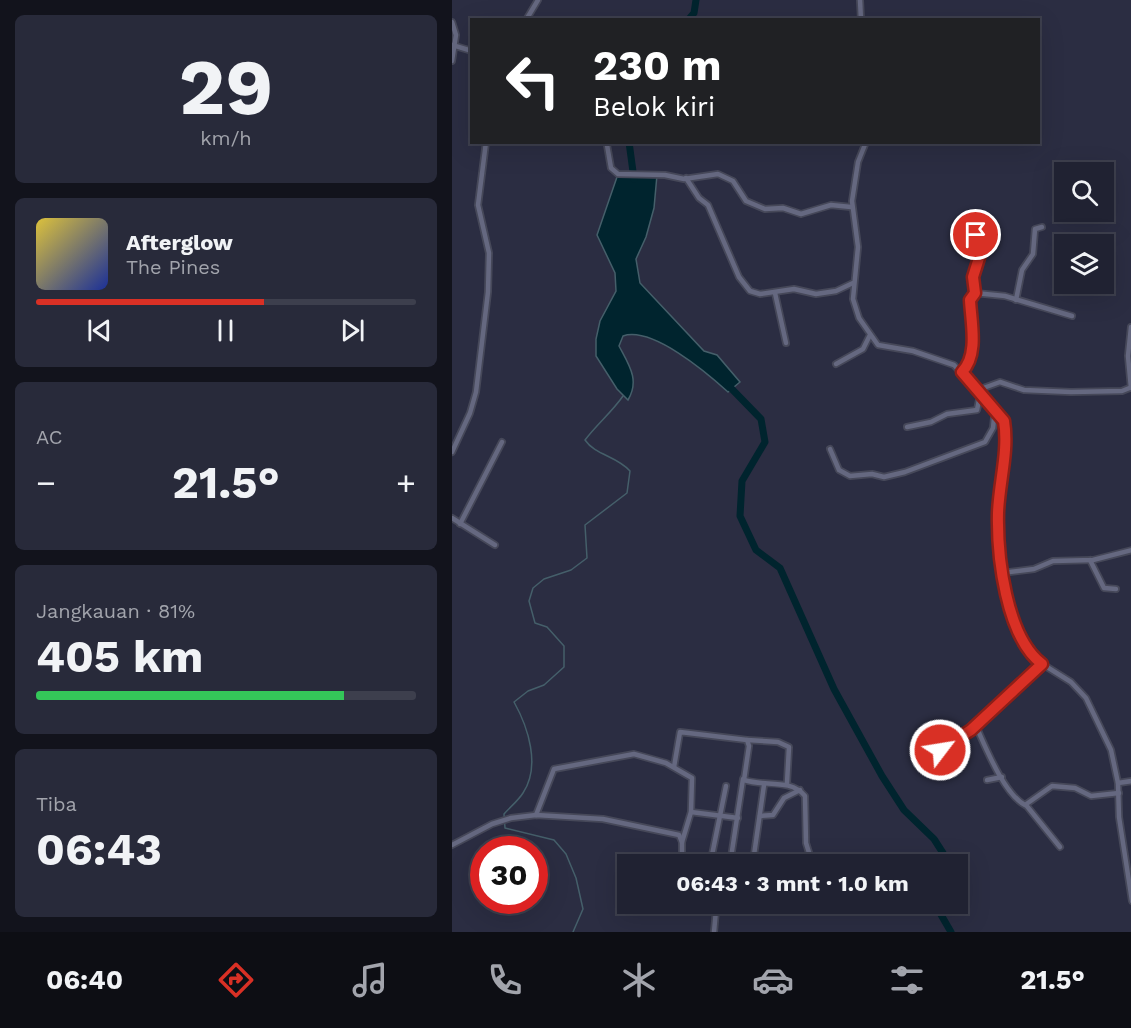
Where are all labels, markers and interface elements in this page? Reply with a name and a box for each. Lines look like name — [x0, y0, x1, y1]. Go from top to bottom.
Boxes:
text: 29 — [179, 41, 273, 133]
text: 230 m — [593, 41, 722, 90]
icon: left — [494, 42, 572, 120]
text: Belok kiri — [593, 91, 715, 123]
text: km/h — [200, 126, 252, 150]
map controls — [1054, 162, 1114, 294]
button: search — [1054, 162, 1114, 222]
pin — [950, 209, 1001, 260]
icon: arrive — [959, 218, 992, 251]
text: Afterglow — [126, 230, 233, 255]
button: layers — [1054, 234, 1114, 294]
text: The Pines — [126, 255, 220, 279]
icon: previous — [83, 314, 116, 347]
icon: pause — [209, 314, 242, 347]
icon: next — [336, 314, 369, 347]
text: AC — [36, 425, 62, 449]
text: 21.5° — [172, 456, 280, 509]
text: − — [36, 463, 56, 502]
text: + — [396, 463, 416, 502]
text: Jangkauan · 81% — [36, 599, 195, 623]
text: 405 km — [36, 630, 203, 683]
position arrow — [908, 718, 972, 782]
text: Tiba — [36, 792, 77, 816]
text: 06:43 — [36, 823, 162, 876]
speed limit sign: 30 — [470, 836, 548, 914]
text: 06:43 · 3 mnt · 1.0 km — [676, 871, 909, 896]
icon: directions — [215, 959, 257, 1001]
icon: music — [349, 959, 391, 1001]
icon: phone — [484, 959, 526, 1001]
icon: climate — [618, 959, 660, 1001]
icon: car — [752, 959, 794, 1001]
icon: filters — [886, 959, 928, 1001]
text: 06:40 — [46, 964, 123, 996]
text: 21.5° — [1020, 964, 1085, 996]

